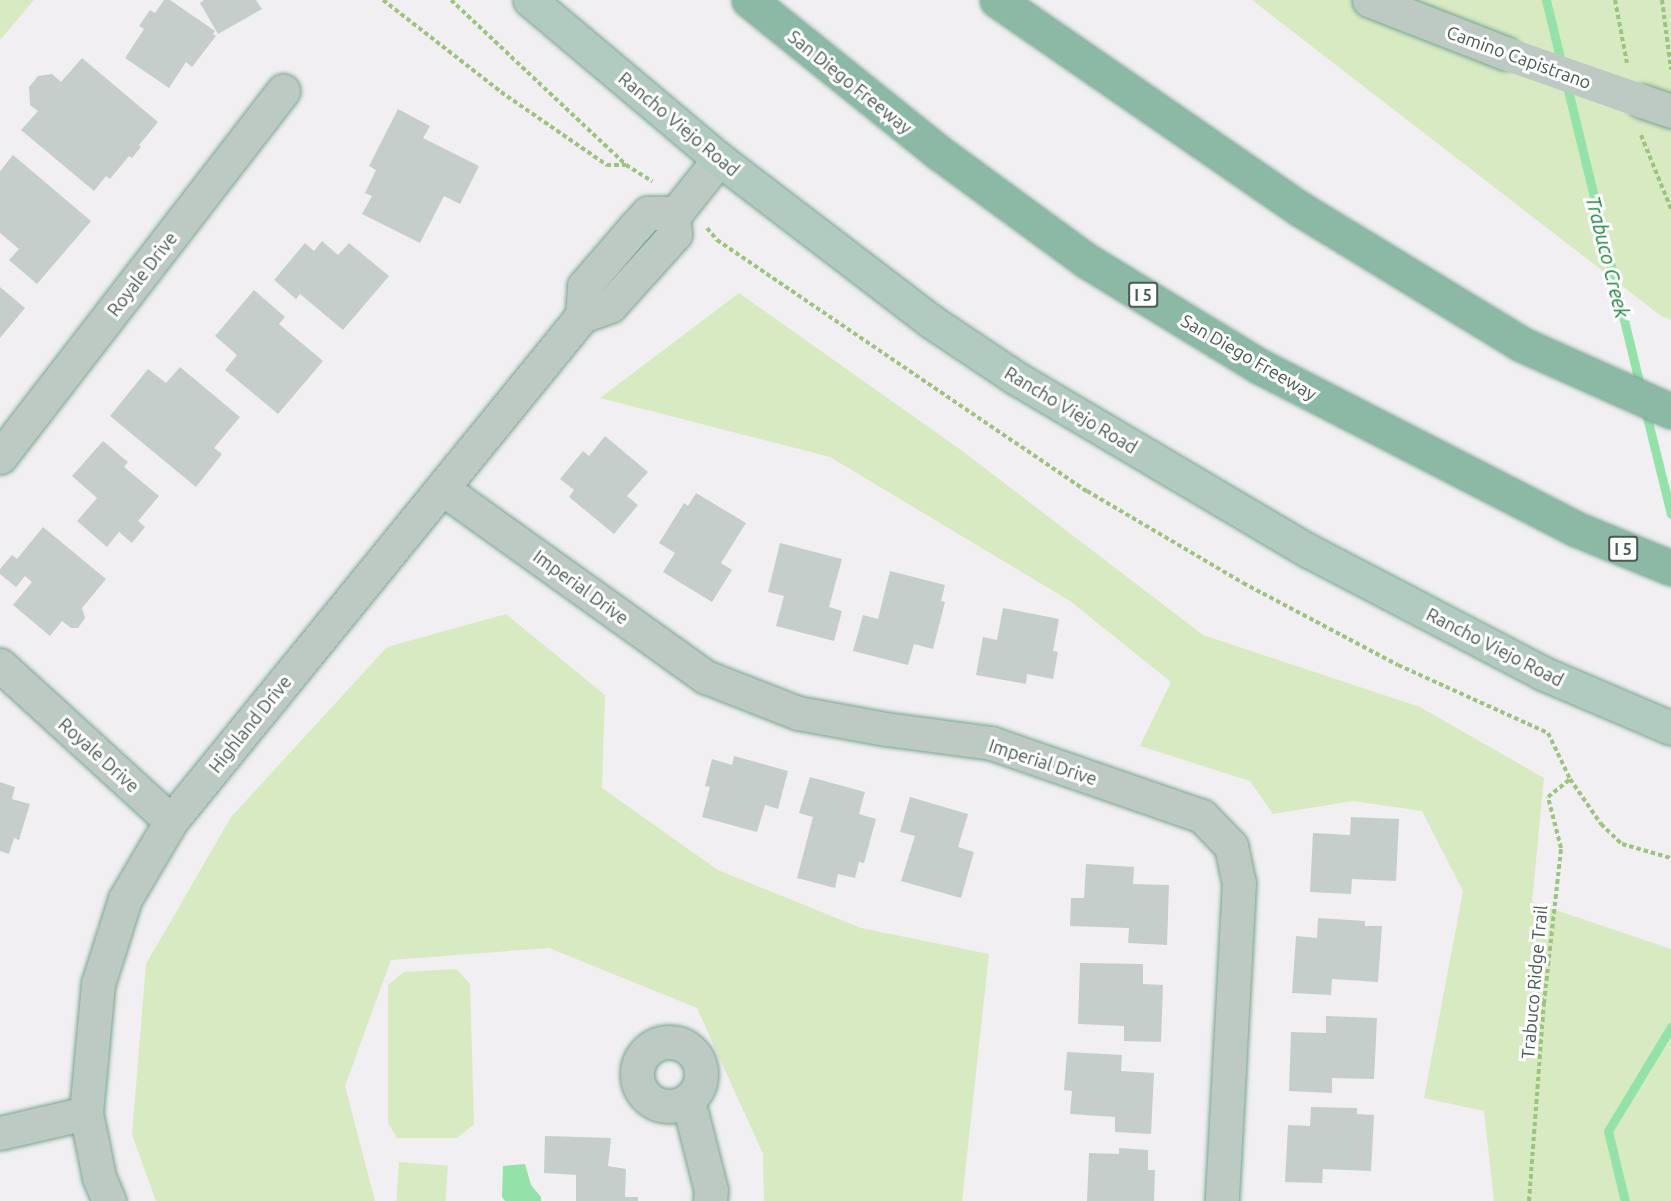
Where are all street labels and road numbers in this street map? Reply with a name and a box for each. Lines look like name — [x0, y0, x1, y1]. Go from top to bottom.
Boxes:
street label: Camino Capistrano — [1444, 21, 1594, 93]
street label: San Diego Freeway — [784, 26, 916, 138]
street label: Rancho Viejo Road — [614, 67, 744, 181]
street label: Royale Drive — [102, 228, 182, 320]
road number: I 5 — [1128, 282, 1158, 308]
street label: San Diego Freeway — [1177, 309, 1321, 405]
street label: Rancho Viejo Road — [1001, 362, 1141, 458]
road number: I 5 — [1608, 536, 1638, 562]
street label: Imperial Drive — [529, 545, 633, 629]
street label: Rancho Viejo Road — [1423, 603, 1567, 691]
street label: Highland Drive — [204, 671, 296, 777]
street label: Royale Drive — [54, 713, 144, 797]
street label: Imperial Drive — [986, 734, 1100, 790]
street label: Trabuco Ridge Trail — [1517, 904, 1551, 1060]

